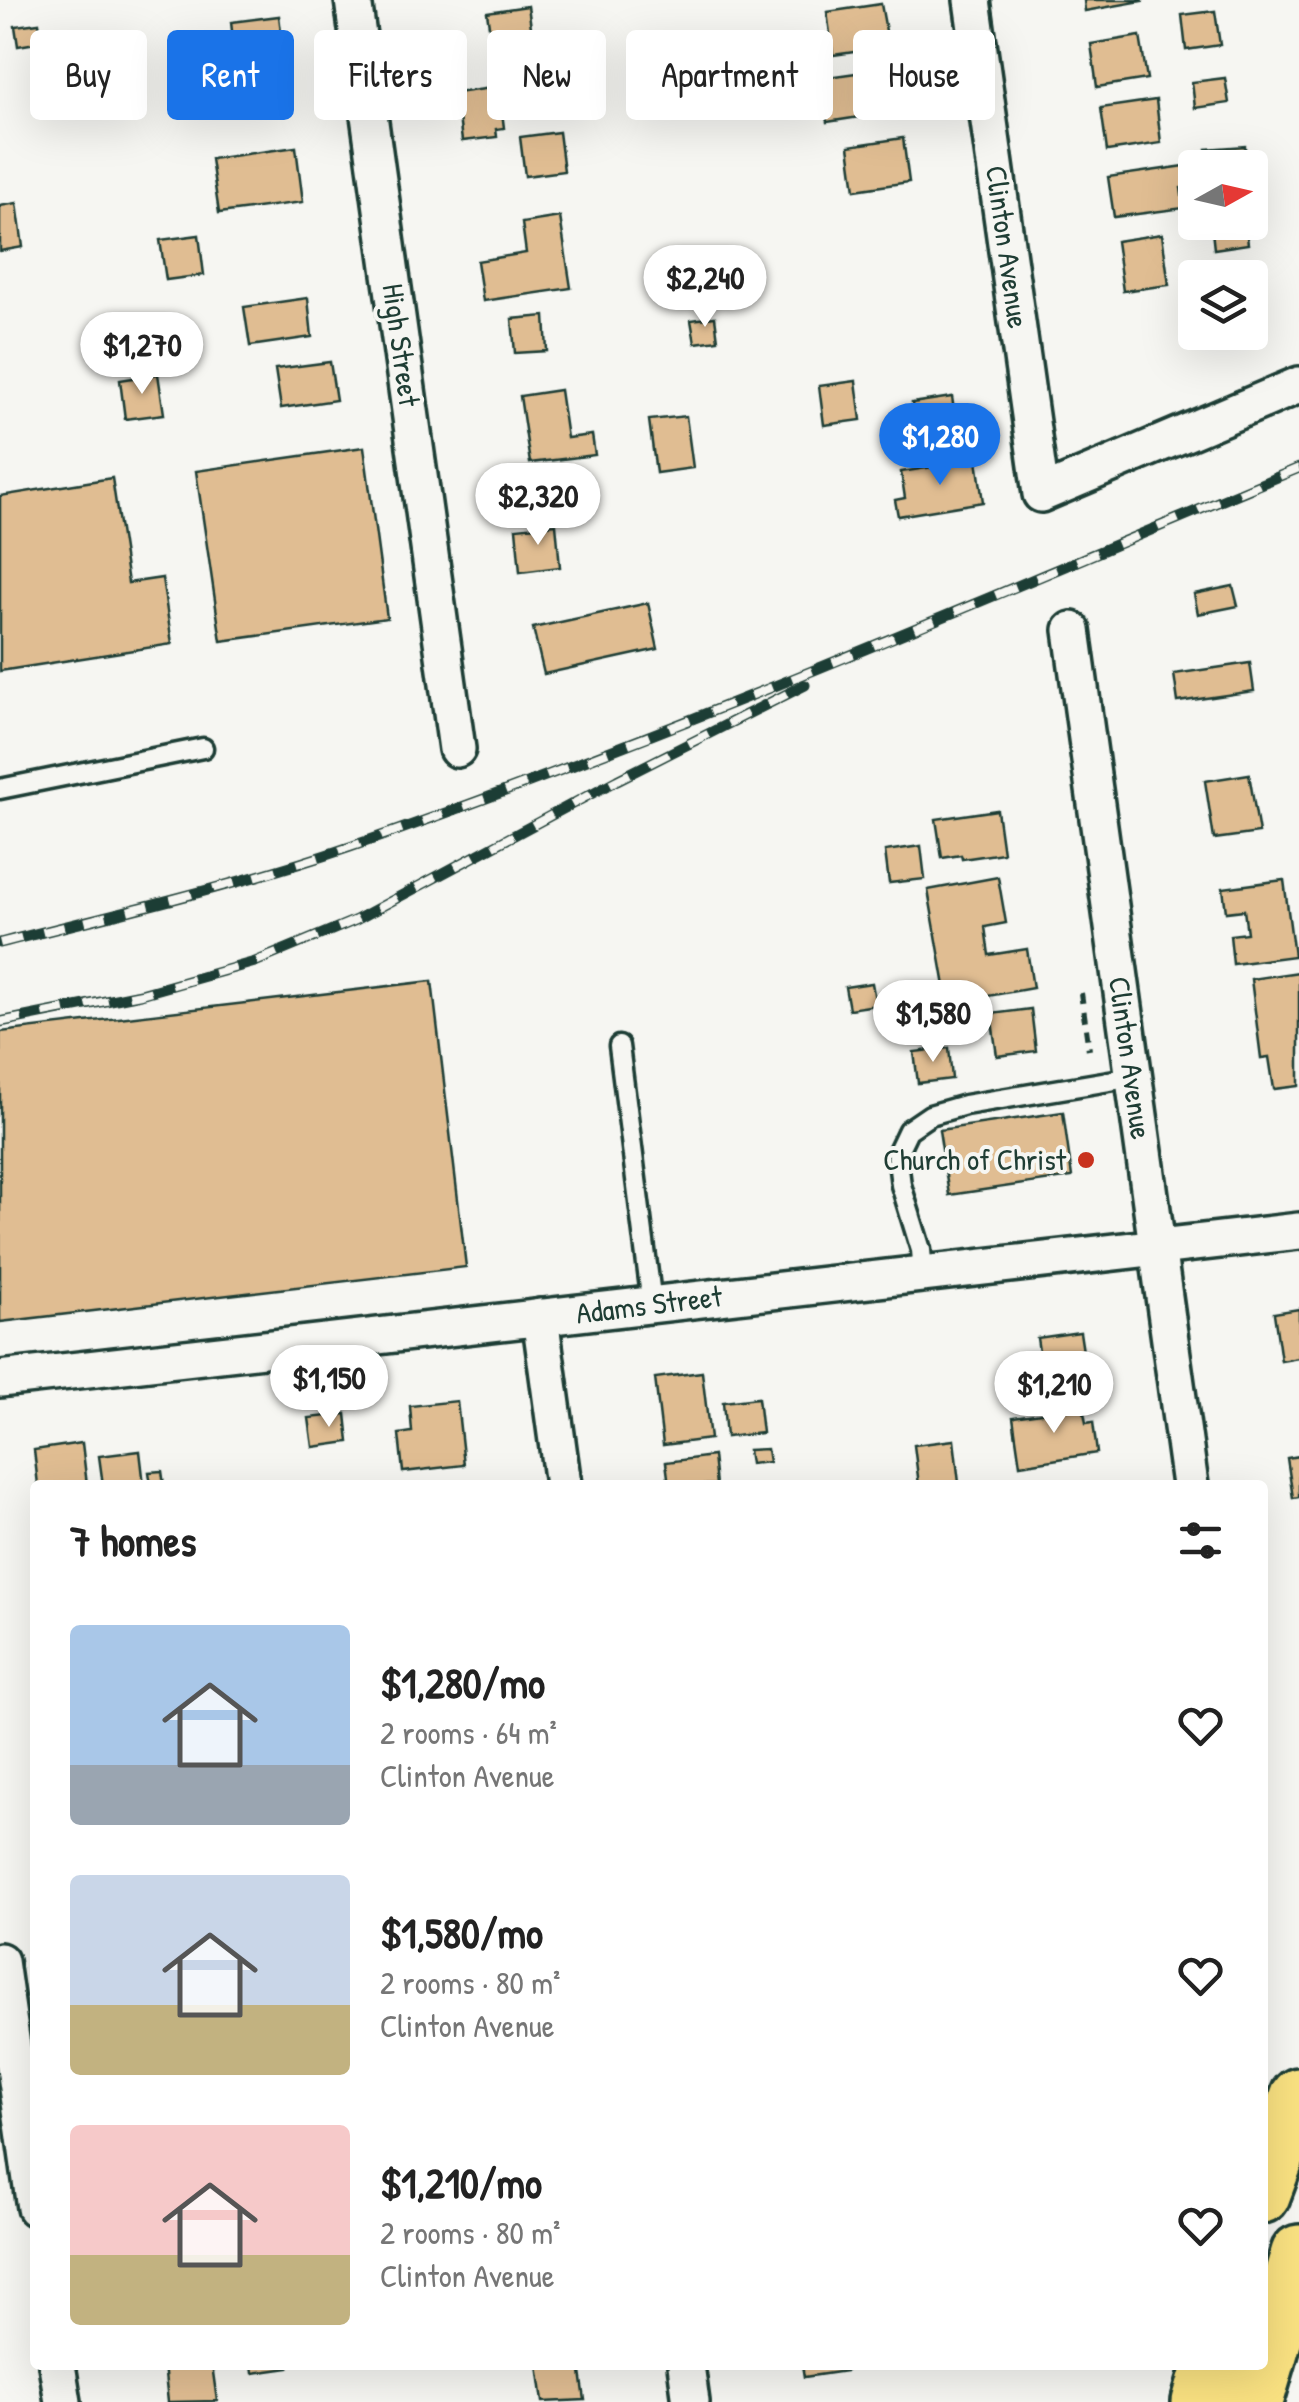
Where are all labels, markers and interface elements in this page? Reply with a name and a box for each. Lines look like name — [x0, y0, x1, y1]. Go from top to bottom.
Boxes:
chip: Buy — [30, 30, 147, 120]
chip: Rent — [167, 30, 294, 120]
chip: Filters — [314, 30, 467, 120]
chip: New — [487, 30, 606, 120]
chip: Apartment — [626, 30, 833, 120]
chip: House — [853, 30, 995, 120]
north arrow — [1178, 150, 1268, 240]
map controls — [1178, 150, 1268, 350]
street label: Clinton Avenue — [977, 163, 1039, 331]
pin: $2,240 — [624, 245, 786, 330]
text: $2,240 — [666, 256, 744, 299]
button: layers — [1178, 260, 1268, 350]
street label: High Street — [374, 281, 430, 409]
pin: $1,270 — [61, 312, 223, 397]
text: $1,270 — [102, 323, 182, 366]
pin: $1,280 — [859, 403, 1021, 488]
text: $1,280 — [901, 414, 979, 457]
pin: $2,320 — [457, 463, 619, 548]
text: $2,320 — [497, 474, 579, 517]
street label: Clinton Avenue — [1100, 974, 1162, 1142]
pin: $1,580 — [852, 980, 1014, 1065]
text: $1,580 — [895, 991, 971, 1034]
place label: Church of Christ — [883, 1139, 1067, 1179]
marker: Church of Christ — [1075, 1149, 1097, 1171]
street label: Adams Street — [574, 1275, 725, 1333]
pin: $1,150 — [248, 1345, 410, 1430]
pin: $1,210 — [973, 1351, 1135, 1436]
text: $1,150 — [292, 1356, 366, 1399]
text: $1,210 — [1016, 1362, 1092, 1405]
text: 7 homes — [70, 1512, 196, 1569]
icon: filters — [1173, 1513, 1228, 1568]
text: $1,280/mo — [380, 1654, 545, 1711]
icon: home — [150, 1665, 270, 1785]
icon: heart — [1173, 1698, 1228, 1753]
text: 2 rooms · 64 m² — [380, 1711, 557, 1754]
text: Clinton Avenue — [380, 1754, 555, 1797]
text: $1,580/mo — [380, 1904, 543, 1961]
icon: home — [150, 1915, 270, 2035]
icon: heart — [1173, 1948, 1228, 2003]
text: 2 rooms · 80 m² — [380, 1961, 560, 2004]
text: Clinton Avenue — [380, 2004, 555, 2047]
text: $1,210/mo — [380, 2154, 542, 2211]
icon: home — [150, 2165, 270, 2285]
icon: heart — [1173, 2198, 1228, 2253]
text: 2 rooms · 80 m² — [380, 2211, 560, 2254]
text: Clinton Avenue — [380, 2254, 555, 2297]

